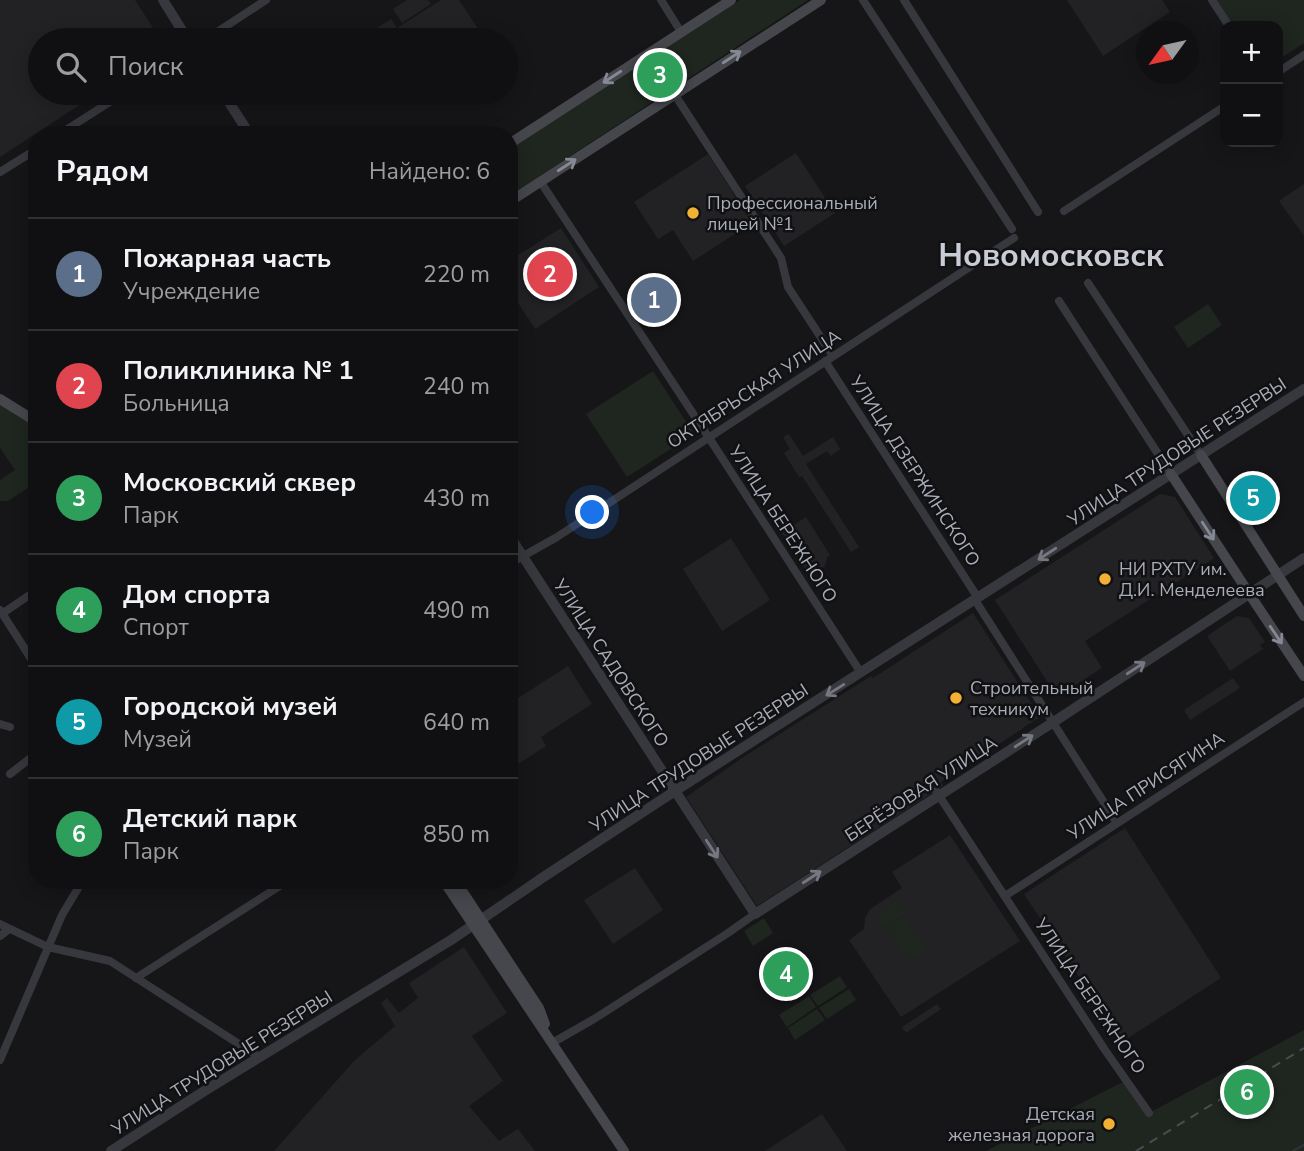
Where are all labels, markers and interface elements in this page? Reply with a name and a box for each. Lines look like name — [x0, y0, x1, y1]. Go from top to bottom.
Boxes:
north arrow — [1136, 21, 1199, 84]
map controls — [1220, 21, 1283, 147]
button: + — [1220, 21, 1283, 84]
search box — [28, 28, 518, 105]
icon: search — [52, 48, 90, 86]
text: Поиск — [108, 49, 184, 84]
pin: 3 — [637, 49, 683, 101]
one-way arrow — [722, 50, 741, 65]
one-way arrow — [602, 71, 622, 85]
button: − — [1220, 84, 1283, 147]
text: Рядом — [56, 151, 149, 192]
text: Найдено: 6 — [369, 156, 490, 187]
one-way arrow — [556, 157, 576, 171]
place label: Профессиональный лицей №1 — [707, 191, 878, 236]
marker: Профессиональный лицей №1 — [685, 205, 701, 221]
district label: Новомосковск — [938, 234, 1165, 277]
text: Пожарная часть — [123, 241, 331, 276]
pin: 2 — [527, 248, 573, 300]
text: 1 — [72, 259, 86, 290]
text: 220 m — [423, 259, 490, 290]
pin: 1 — [631, 274, 677, 326]
text: Учреждение — [123, 276, 260, 307]
street label: ОКТЯБРЬСКАЯ УЛИЦА — [663, 324, 845, 454]
text: Поликлиника № 1 — [123, 353, 354, 388]
street label: УЛИЦА ДЗЕРЖИНСКОГО — [844, 370, 986, 571]
text: 2 — [72, 371, 86, 402]
text: 240 m — [423, 371, 490, 402]
street label: УЛИЦА ТРУДОВЫЕ РЕЗЕРВЫ — [1062, 372, 1291, 532]
text: Больница — [123, 388, 230, 419]
street label: УЛИЦА БЕРЕЖНОГО — [723, 440, 843, 607]
text: Московский сквер — [123, 465, 356, 500]
pin: 5 — [1230, 472, 1276, 524]
text: 3 — [72, 483, 86, 514]
text: 430 m — [423, 483, 490, 514]
your location — [575, 495, 609, 529]
text: Парк — [123, 500, 179, 531]
one-way arrow — [1202, 521, 1216, 541]
one-way arrow — [1038, 546, 1057, 561]
place label: НИ РХТУ им. Д.И. Менделеева — [1119, 557, 1265, 602]
marker: НИ РХТУ им. Д.И. Менделеева — [1097, 571, 1113, 587]
street label: УЛИЦА САДОВСКОГО — [547, 574, 674, 752]
text: Дом спорта — [123, 577, 271, 612]
text: 4 — [72, 595, 86, 626]
text: 490 m — [423, 595, 490, 626]
text: Спорт — [123, 612, 189, 643]
one-way arrow — [1269, 625, 1283, 644]
one-way arrow — [1126, 661, 1146, 675]
place label: Строительный техникум — [970, 676, 1093, 721]
street label: УЛИЦА ТРУДОВЫЕ РЕЗЕРВЫ — [584, 678, 813, 838]
one-way arrow — [826, 682, 845, 697]
text: Городской музей — [123, 689, 338, 724]
marker: Строительный техникум — [948, 690, 964, 706]
text: 5 — [72, 707, 86, 738]
text: 640 m — [423, 707, 490, 738]
text: Музей — [123, 724, 192, 755]
street label: УЛИЦА ПРИСЯГИНА — [1062, 726, 1229, 846]
street label: БЕРЁЗОВАЯ УЛИЦА — [840, 731, 1002, 847]
one-way arrow — [1014, 734, 1034, 748]
text: Детский парк — [123, 801, 297, 836]
text: 6 — [72, 819, 86, 850]
text: 850 m — [423, 819, 490, 850]
text: Парк — [123, 836, 179, 867]
one-way arrow — [706, 838, 720, 858]
one-way arrow — [802, 870, 822, 884]
street label: УЛИЦА БЕРЕЖНОГО — [1028, 913, 1151, 1078]
pin: 4 — [763, 948, 809, 1000]
street label: УЛИЦА ТРУДОВЫЕ РЕЗЕРВЫ — [106, 985, 337, 1142]
pin: 6 — [1224, 1066, 1270, 1118]
place label: Детская железная дорога — [948, 1102, 1095, 1147]
marker: Детская железная дорога — [1101, 1116, 1117, 1132]

